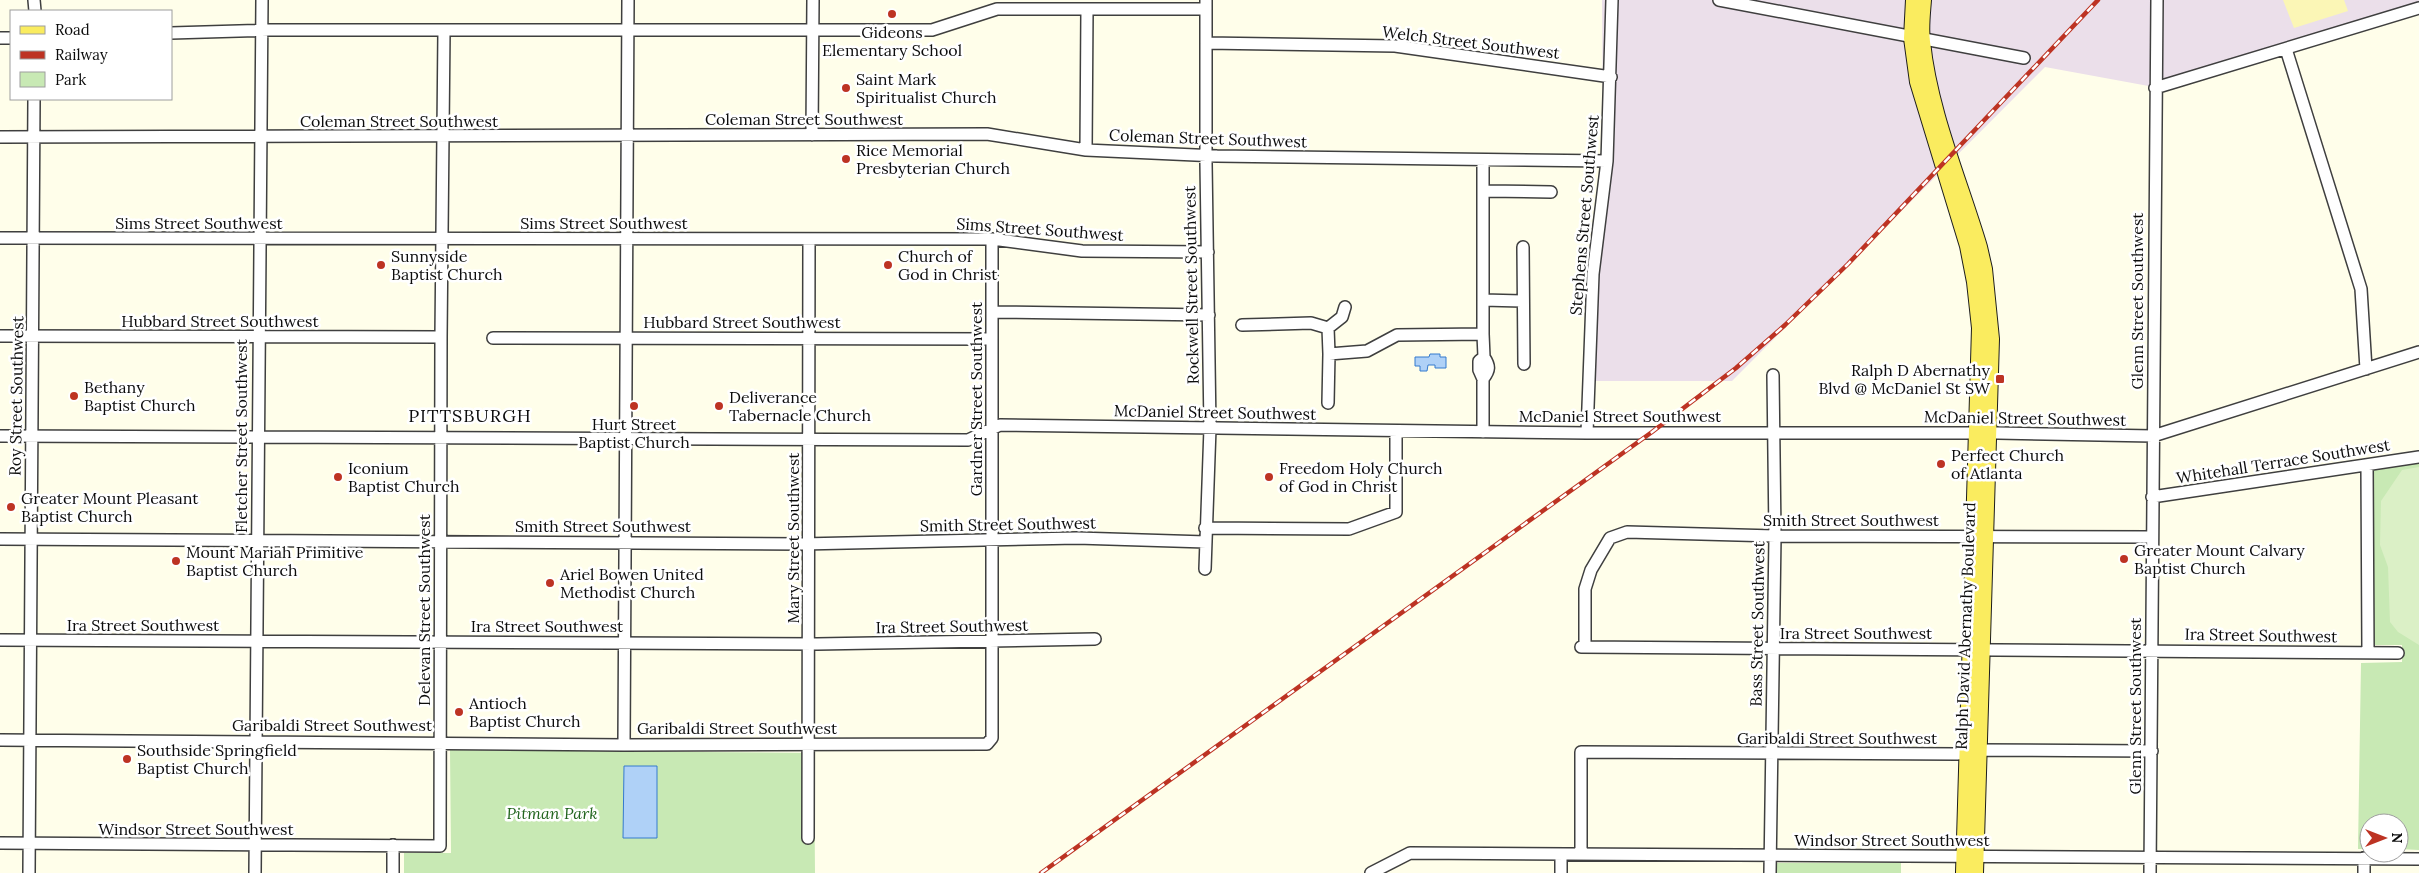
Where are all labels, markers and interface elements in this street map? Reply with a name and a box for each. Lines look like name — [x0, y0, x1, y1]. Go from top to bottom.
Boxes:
marker: Gideons Elementary School — [886, 8, 898, 20]
legend — [10, 10, 172, 100]
text: Road — [55, 20, 90, 39]
street label: Welch Street Southwest — [1381, 21, 1562, 63]
place label: Gideons Elementary School — [822, 22, 962, 60]
text: Railway — [55, 45, 108, 64]
place label: Saint Mark Spiritualist Church — [856, 69, 997, 107]
text: Park — [55, 70, 86, 89]
marker: Saint Mark Spiritualist Church — [840, 82, 852, 94]
street label: Coleman Street Southwest — [705, 109, 904, 129]
street label: Coleman Street Southwest — [300, 111, 499, 131]
street label: Stephens Street Southwest — [1565, 113, 1603, 316]
street label: Coleman Street Southwest — [1109, 125, 1308, 151]
place label: Rice Memorial Presbyterian Church — [856, 140, 1010, 178]
marker: Rice Memorial Presbyterian Church — [840, 153, 852, 165]
street label: Rockwell Street Southwest — [1179, 185, 1203, 385]
street label: Glenn Street Southwest — [2127, 212, 2147, 389]
street label: Sims Street Southwest — [115, 213, 284, 233]
street label: Sims Street Southwest — [520, 213, 689, 233]
street label: Sims Street Southwest — [956, 213, 1125, 245]
place label: Sunnyside Baptist Church — [391, 246, 503, 284]
place label: Church of God in Christ — [898, 246, 998, 284]
marker: Sunnyside Baptist Church — [375, 259, 387, 271]
marker: Church of God in Christ — [882, 259, 894, 271]
street label: Gardner Street Southwest — [966, 301, 986, 496]
street label: Hubbard Street Southwest — [121, 311, 319, 331]
street label: Hubbard Street Southwest — [643, 312, 841, 332]
street label: Roy Street Southwest — [5, 315, 27, 476]
street label: Fletcher Street Southwest — [231, 338, 251, 533]
place label: Ralph D Abernathy Blvd @ McDaniel St SW — [1818, 360, 1991, 398]
marker: Ralph D Abernathy Blvd @ McDaniel St SW — [1994, 373, 2006, 385]
place label: Bethany Baptist Church — [84, 377, 196, 415]
place label: Deliverance Tabernacle Church — [729, 387, 871, 425]
marker: Bethany Baptist Church — [68, 390, 80, 402]
marker: Hurt Street Baptist Church — [628, 400, 640, 412]
marker: Deliverance Tabernacle Church — [713, 400, 725, 412]
street label: McDaniel Street Southwest — [1114, 400, 1317, 424]
district label: PITTSBURGH — [408, 404, 532, 427]
street label: McDaniel Street Southwest — [1519, 406, 1722, 426]
street label: McDaniel Street Southwest — [1924, 406, 2127, 430]
place label: Hurt Street Baptist Church — [578, 414, 690, 452]
street label: Whitehall Terrace Southwest — [2175, 434, 2392, 488]
place label: Perfect Church of Atlanta — [1951, 445, 2065, 483]
street label: Mary Street Southwest — [783, 452, 803, 623]
place label: Iconium Baptist Church — [348, 458, 460, 496]
place label: Freedom Holy Church of God in Christ — [1279, 458, 1443, 496]
marker: Perfect Church of Atlanta — [1935, 458, 1947, 470]
marker: Iconium Baptist Church — [332, 471, 344, 483]
marker: Freedom Holy Church of God in Christ — [1263, 471, 1275, 483]
place label: Greater Mount Pleasant Baptist Church — [21, 488, 199, 526]
marker: Greater Mount Pleasant Baptist Church — [5, 501, 17, 513]
street label: Ralph David Abernathy Boulevard — [1951, 501, 1979, 750]
street label: Smith Street Southwest — [1763, 510, 1940, 530]
street label: Smith Street Southwest — [920, 512, 1097, 536]
street label: Delevan Street Southwest — [414, 513, 434, 706]
street label: Smith Street Southwest — [515, 516, 692, 536]
street label: Bass Street Southwest — [1746, 540, 1768, 707]
place label: Greater Mount Calvary Baptist Church — [2134, 540, 2305, 578]
place label: Mount Mariah Primitive Baptist Church — [186, 542, 364, 580]
marker: Greater Mount Calvary Baptist Church — [2118, 553, 2130, 565]
marker: Mount Mariah Primitive Baptist Church — [170, 555, 182, 567]
place label: Ariel Bowen United Methodist Church — [559, 564, 704, 602]
marker: Ariel Bowen United Methodist Church — [544, 577, 556, 589]
street label: Ira Street Southwest — [67, 615, 220, 635]
street label: Ira Street Southwest — [876, 615, 1029, 637]
street label: Ira Street Southwest — [471, 616, 624, 636]
street label: Glenn Street Southwest — [2125, 617, 2145, 794]
street label: Ira Street Southwest — [1780, 623, 1933, 643]
street label: Ira Street Southwest — [2185, 624, 2338, 646]
place label: Antioch Baptist Church — [468, 693, 581, 731]
marker: Antioch Baptist Church — [453, 706, 465, 718]
street label: Garibaldi Street Southwest — [232, 715, 433, 735]
street label: Garibaldi Street Southwest — [637, 718, 838, 738]
street label: Garibaldi Street Southwest — [1737, 728, 1938, 748]
place label: Southside Springfield Baptist Church — [137, 740, 297, 778]
marker: Southside Springfield Baptist Church — [121, 753, 133, 765]
park label: Pitman Park — [507, 803, 597, 823]
north arrow — [2359, 813, 2409, 863]
street label: Windsor Street Southwest — [98, 819, 295, 839]
street label: Windsor Street Southwest — [1794, 830, 1991, 850]
text: N — [2388, 833, 2406, 844]

